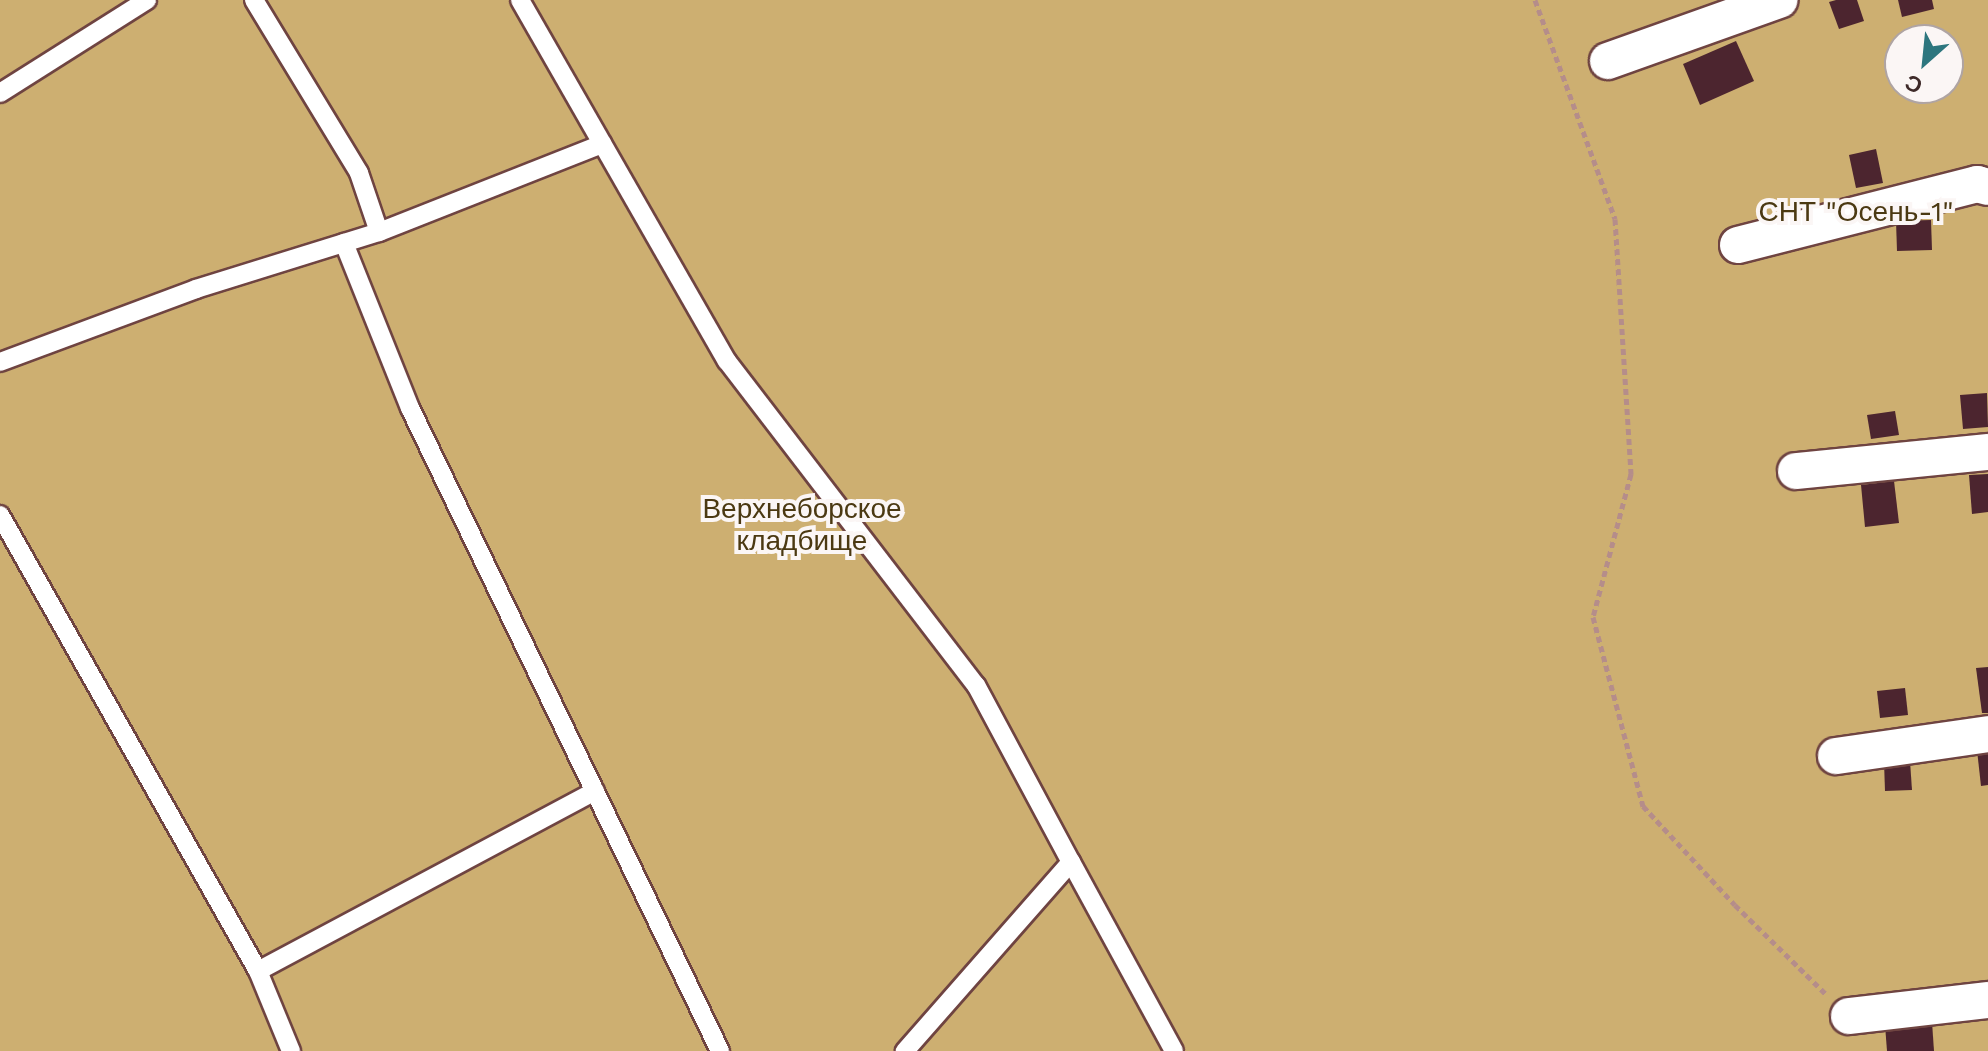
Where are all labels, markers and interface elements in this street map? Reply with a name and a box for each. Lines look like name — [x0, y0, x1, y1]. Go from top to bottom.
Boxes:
north arrow — [1884, 24, 1964, 104]
text: С — [1901, 69, 1927, 99]
park label: СНТ "Осень-1" — [1758, 195, 1954, 229]
park label: Верхнеборское кладбище — [702, 492, 902, 558]

